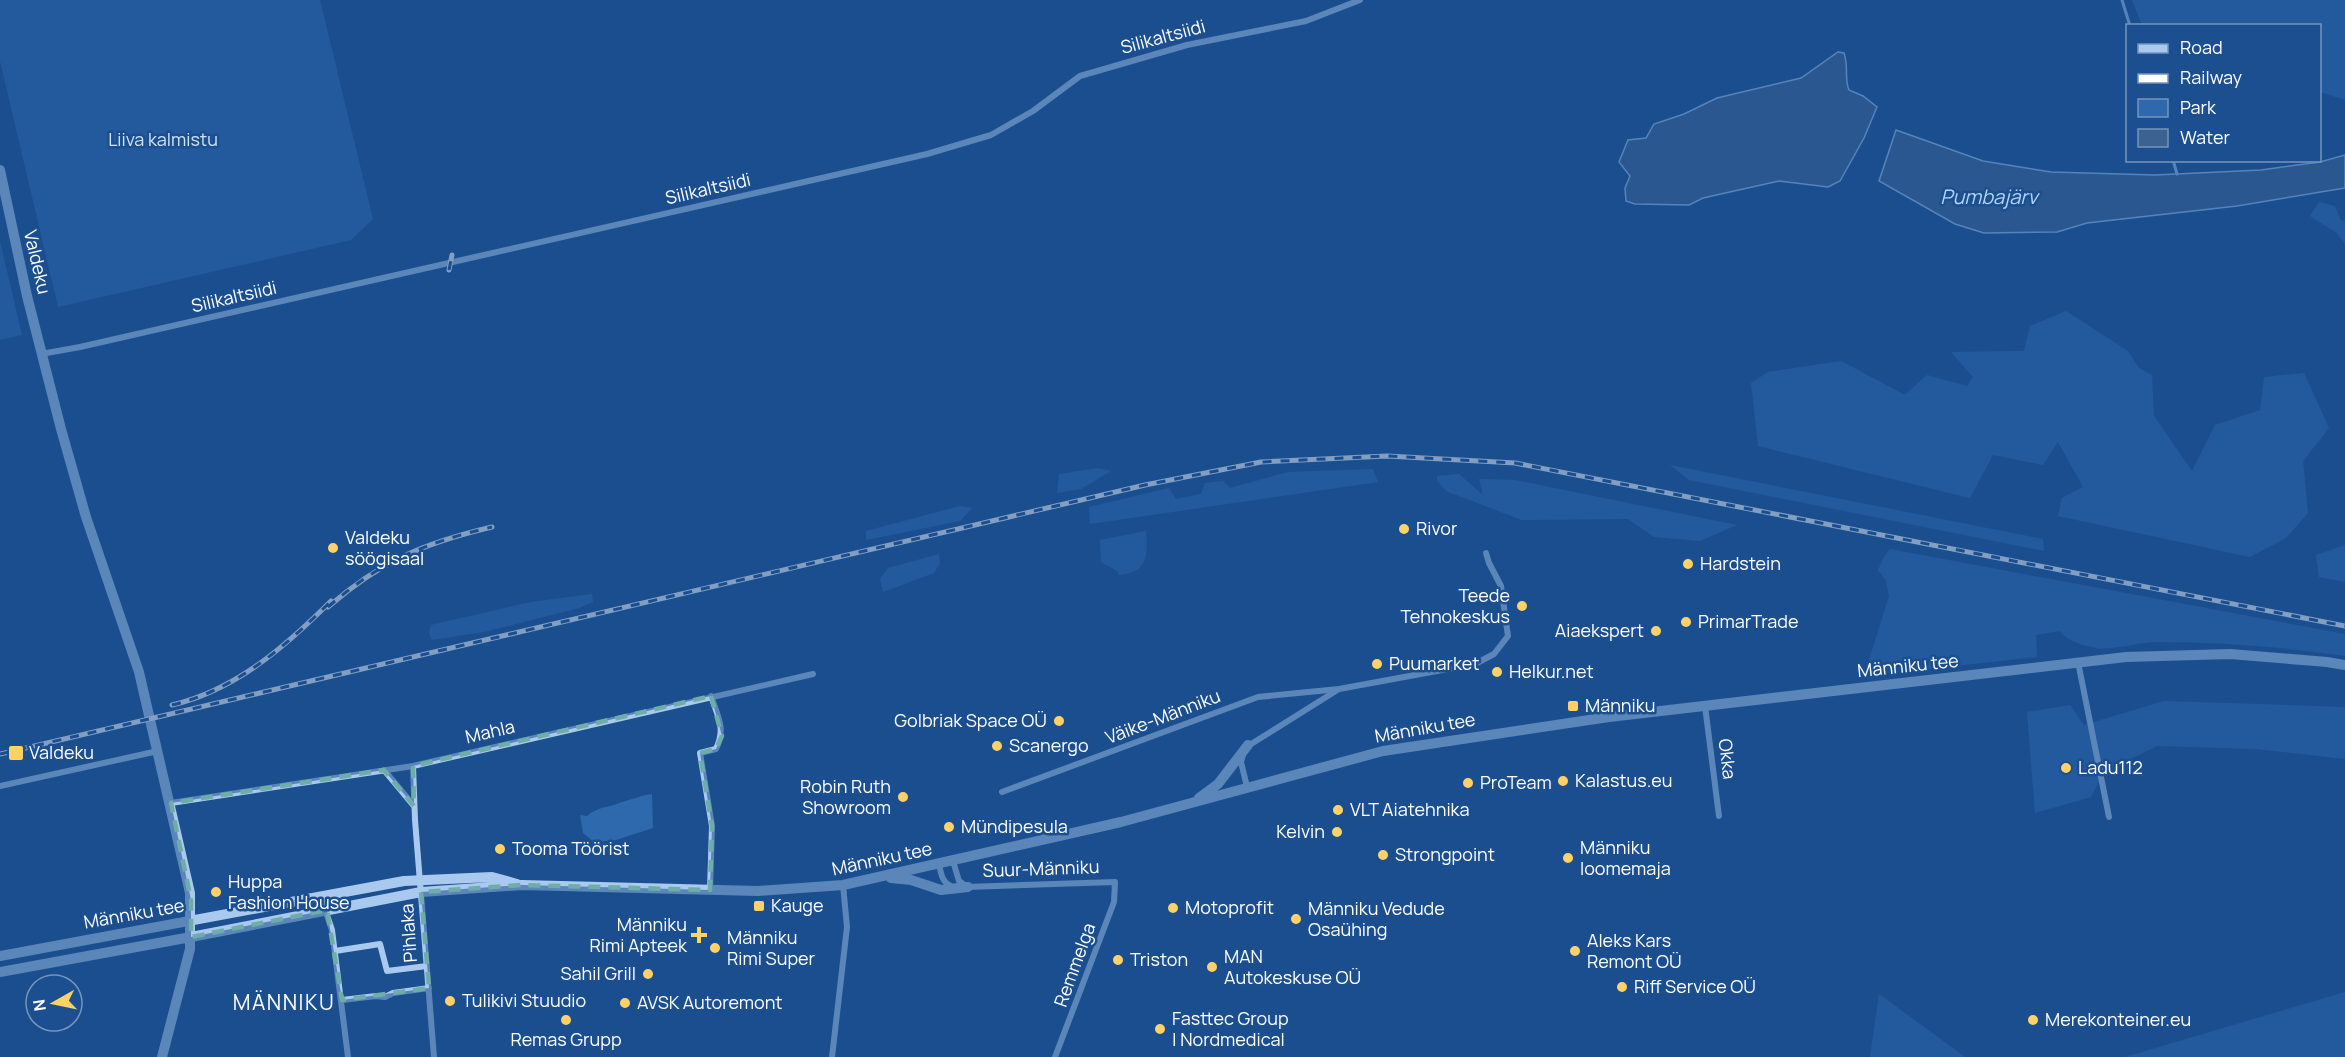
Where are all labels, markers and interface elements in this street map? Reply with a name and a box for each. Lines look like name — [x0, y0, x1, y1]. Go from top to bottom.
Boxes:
street label: Silikaltsiidi — [1118, 13, 1208, 59]
legend — [2126, 24, 2321, 162]
text: Road — [2180, 35, 2223, 59]
text: Railway — [2180, 65, 2242, 89]
text: Park — [2180, 95, 2217, 119]
text: Water — [2180, 125, 2230, 149]
park label: Liiva kalmistu — [108, 127, 218, 151]
street label: Silikaltsiidi — [663, 167, 753, 209]
water label: Pumbajärv — [1940, 183, 2041, 210]
street label: Valdeku — [19, 227, 57, 296]
street label: Silikaltsiidi — [189, 275, 279, 317]
place label: Rivor — [1416, 516, 1458, 540]
marker: Rivor — [1397, 522, 1411, 536]
place label: Valdeku söögisaal — [345, 525, 424, 570]
marker: Valdeku söögisaal — [326, 541, 340, 555]
place label: Hardstein — [1700, 551, 1781, 575]
marker: Hardstein — [1681, 557, 1695, 571]
place label: Teede Tehnokeskus — [1400, 583, 1510, 628]
marker: Teede Tehnokeskus — [1515, 599, 1529, 613]
place label: PrimarTrade — [1698, 609, 1798, 633]
marker: PrimarTrade — [1679, 615, 1693, 629]
place label: Aiaekspert — [1555, 618, 1644, 642]
marker: Aiaekspert — [1649, 624, 1663, 638]
street label: Männiku tee — [1856, 648, 1960, 682]
place label: Puumarket — [1389, 651, 1480, 675]
marker: Puumarket — [1370, 657, 1384, 671]
place label: Helkur.net — [1509, 659, 1594, 683]
marker: Helkur.net — [1490, 665, 1504, 679]
street label: Väike-Männiku — [1102, 683, 1224, 749]
place label: Männiku — [1585, 693, 1655, 717]
marker: Männiku — [1566, 699, 1580, 713]
street label: Männiku tee — [1373, 706, 1477, 748]
place label: Golbriak Space OÜ — [894, 708, 1047, 732]
street label: Mahla — [463, 714, 517, 748]
marker: Golbriak Space OÜ — [1052, 714, 1066, 728]
place label: Scanergo — [1009, 733, 1089, 757]
street label: Okka — [1714, 737, 1742, 781]
marker: Scanergo — [990, 739, 1004, 753]
place label: Valdeku — [29, 740, 94, 764]
marker: Valdeku — [7, 744, 25, 762]
place label: Ladu112 — [2078, 755, 2143, 779]
marker: Ladu112 — [2059, 761, 2073, 775]
place label: Kalastus.eu — [1575, 768, 1672, 792]
place label: ProTeam — [1480, 770, 1552, 794]
place label: Robin Ruth Showroom — [800, 774, 891, 819]
marker: Kalastus.eu — [1556, 774, 1570, 788]
marker: ProTeam — [1461, 776, 1475, 790]
marker: Robin Ruth Showroom — [896, 790, 910, 804]
place label: VLT Aiatehnika — [1350, 797, 1470, 821]
marker: VLT Aiatehnika — [1331, 803, 1345, 817]
place label: Mündipesula — [961, 814, 1068, 838]
place label: Kelvin — [1276, 819, 1325, 843]
marker: Mündipesula — [942, 820, 956, 834]
marker: Kelvin — [1330, 825, 1344, 839]
place label: Männiku loomemaja — [1580, 835, 1671, 880]
place label: Tooma Töörist — [512, 836, 629, 860]
street label: Männiku tee — [829, 836, 934, 880]
marker: Tooma Töörist — [493, 842, 507, 856]
place label: Strongpoint — [1395, 842, 1495, 866]
marker: Strongpoint — [1376, 848, 1390, 862]
marker: Männiku loomemaja — [1561, 851, 1575, 865]
street label: Suur-Männiku — [982, 854, 1100, 882]
place label: Huppa Fashion House — [228, 869, 350, 914]
marker: Huppa Fashion House — [209, 885, 223, 899]
street label: Männiku tee — [82, 892, 186, 934]
place label: Kauge — [771, 893, 824, 917]
place label: Motoprofit — [1185, 895, 1274, 919]
place label: Männiku Vedude Osaühing — [1308, 896, 1445, 941]
marker: Kauge — [752, 899, 766, 913]
marker: Motoprofit — [1166, 901, 1180, 915]
street label: Pihlaka — [394, 903, 422, 963]
place label: Männiku Rimi Apteek — [590, 912, 688, 957]
marker: Männiku Vedude Osaühing — [1289, 912, 1303, 926]
street label: Remmelga — [1048, 919, 1100, 1010]
place label: Männiku Rimi Super — [727, 925, 816, 970]
marker: Männiku Rimi Apteek — [692, 928, 706, 942]
place label: Aleks Kars Remont OÜ — [1587, 928, 1682, 973]
marker: Männiku Rimi Super — [708, 941, 722, 955]
place label: MAN Autokeskuse OÜ — [1224, 944, 1361, 989]
marker: Aleks Kars Remont OÜ — [1568, 944, 1582, 958]
place label: Triston — [1130, 947, 1188, 971]
marker: Triston — [1111, 953, 1125, 967]
marker: MAN Autokeskuse OÜ — [1205, 960, 1219, 974]
place label: Sahil Grill — [560, 961, 636, 985]
marker: Sahil Grill — [641, 967, 655, 981]
north arrow — [24, 973, 84, 1033]
place label: Riff Service OÜ — [1634, 974, 1756, 998]
marker: Riff Service OÜ — [1615, 980, 1629, 994]
district label: MÄNNIKU — [233, 988, 335, 1016]
place label: Tulikivi Stuudio — [462, 988, 586, 1012]
place label: AVSK Autoremont — [637, 990, 783, 1014]
marker: Tulikivi Stuudio — [443, 994, 457, 1008]
marker: AVSK Autoremont — [618, 996, 632, 1010]
text: N — [27, 998, 51, 1013]
place label: Fasttec Group | Nordmedical — [1172, 1006, 1289, 1051]
place label: Merekonteiner.eu — [2045, 1007, 2191, 1031]
marker: Remas Grupp — [559, 1013, 573, 1027]
marker: Merekonteiner.eu — [2026, 1013, 2040, 1027]
marker: Fasttec Group | Nordmedical — [1153, 1022, 1167, 1036]
place label: Remas Grupp — [510, 1027, 622, 1051]

